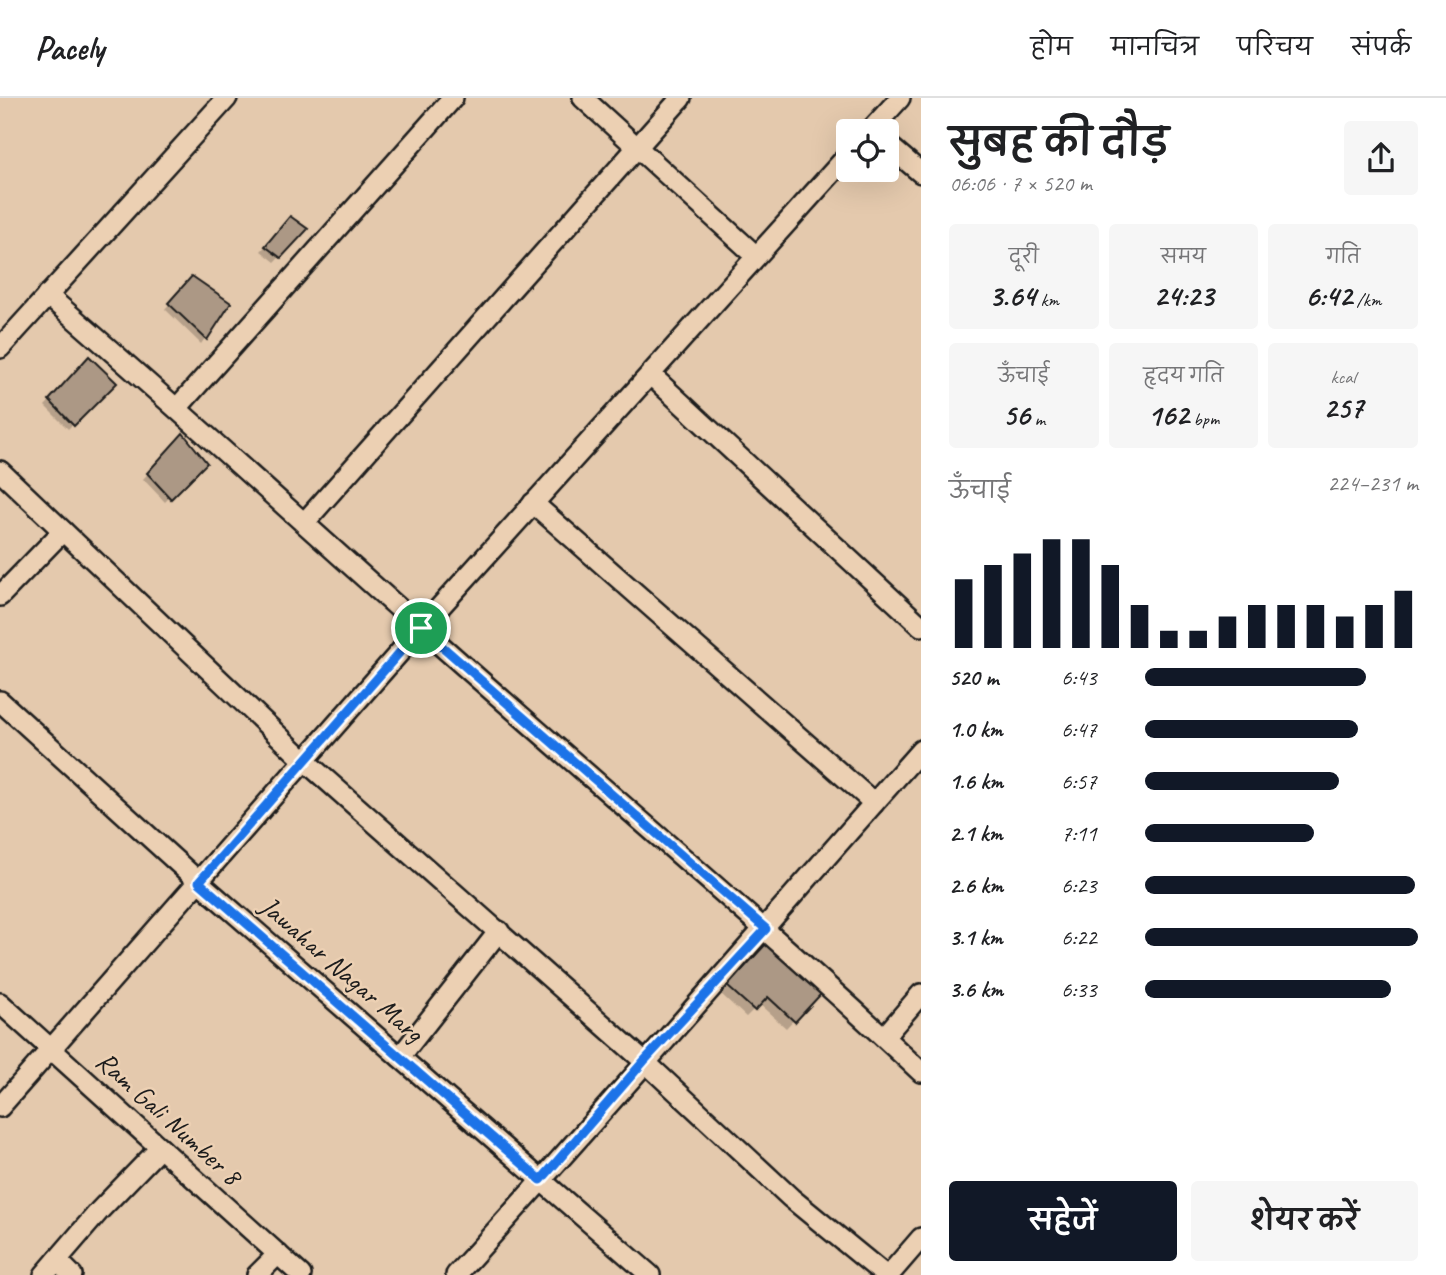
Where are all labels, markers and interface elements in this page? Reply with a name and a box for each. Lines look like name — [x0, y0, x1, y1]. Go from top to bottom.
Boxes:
text: Pacely — [35, 27, 104, 69]
text: होम — [1030, 32, 1073, 62]
text: मानचित्र — [1111, 32, 1199, 62]
text: परिचय — [1237, 32, 1313, 62]
text: संपर्क — [1351, 32, 1411, 62]
map controls — [836, 119, 899, 182]
button: locate — [836, 119, 899, 182]
text: सुबह की दौड़ — [949, 119, 1169, 166]
button: share — [1344, 121, 1418, 195]
text: 06:06 · 7 × 520 m — [949, 169, 1092, 198]
text: दूरी — [1009, 245, 1039, 269]
text: समय — [1161, 245, 1206, 269]
text: गति — [1326, 245, 1360, 269]
text: 3.64 — [989, 277, 1036, 315]
text: 24:23 — [1154, 277, 1213, 315]
text: 6:42 — [1305, 277, 1352, 315]
text: km — [1036, 288, 1059, 312]
text: /km — [1352, 288, 1381, 312]
text: ऊँचाई — [998, 364, 1049, 388]
text: हृदय गति — [1143, 364, 1224, 388]
text: kcal — [1331, 365, 1356, 389]
text: 257 — [1323, 389, 1363, 427]
text: 56 — [1003, 396, 1030, 434]
text: 162 — [1148, 396, 1189, 434]
text: m — [1030, 407, 1045, 431]
text: bpm — [1189, 407, 1219, 431]
text: 224–231 m — [1327, 469, 1418, 498]
text: ऊँचाई — [949, 476, 1011, 505]
pin — [391, 598, 451, 658]
icon: arrive — [402, 609, 440, 647]
text: 520 m — [949, 663, 998, 692]
text: 6:43 — [1061, 663, 1097, 692]
text: 1.0 km — [949, 715, 1003, 744]
text: 6:47 — [1061, 715, 1097, 744]
text: 1.6 km — [949, 767, 1003, 796]
text: 6:57 — [1061, 767, 1097, 796]
text: 2.1 km — [949, 819, 1003, 848]
text: 7:11 — [1061, 819, 1097, 848]
text: 2.6 km — [949, 871, 1003, 900]
text: 6:23 — [1061, 871, 1097, 900]
street label: Jawahar Nagar Marg — [251, 887, 432, 1050]
text: 3.1 km — [949, 923, 1003, 952]
text: 6:22 — [1061, 923, 1097, 952]
text: 3.6 km — [949, 975, 1003, 1004]
text: 6:33 — [1061, 975, 1097, 1004]
street label: Ram Gali Number 8 — [89, 1043, 251, 1194]
button: सहेजें — [949, 1181, 1177, 1261]
button: शेयर करें — [1191, 1181, 1418, 1261]

